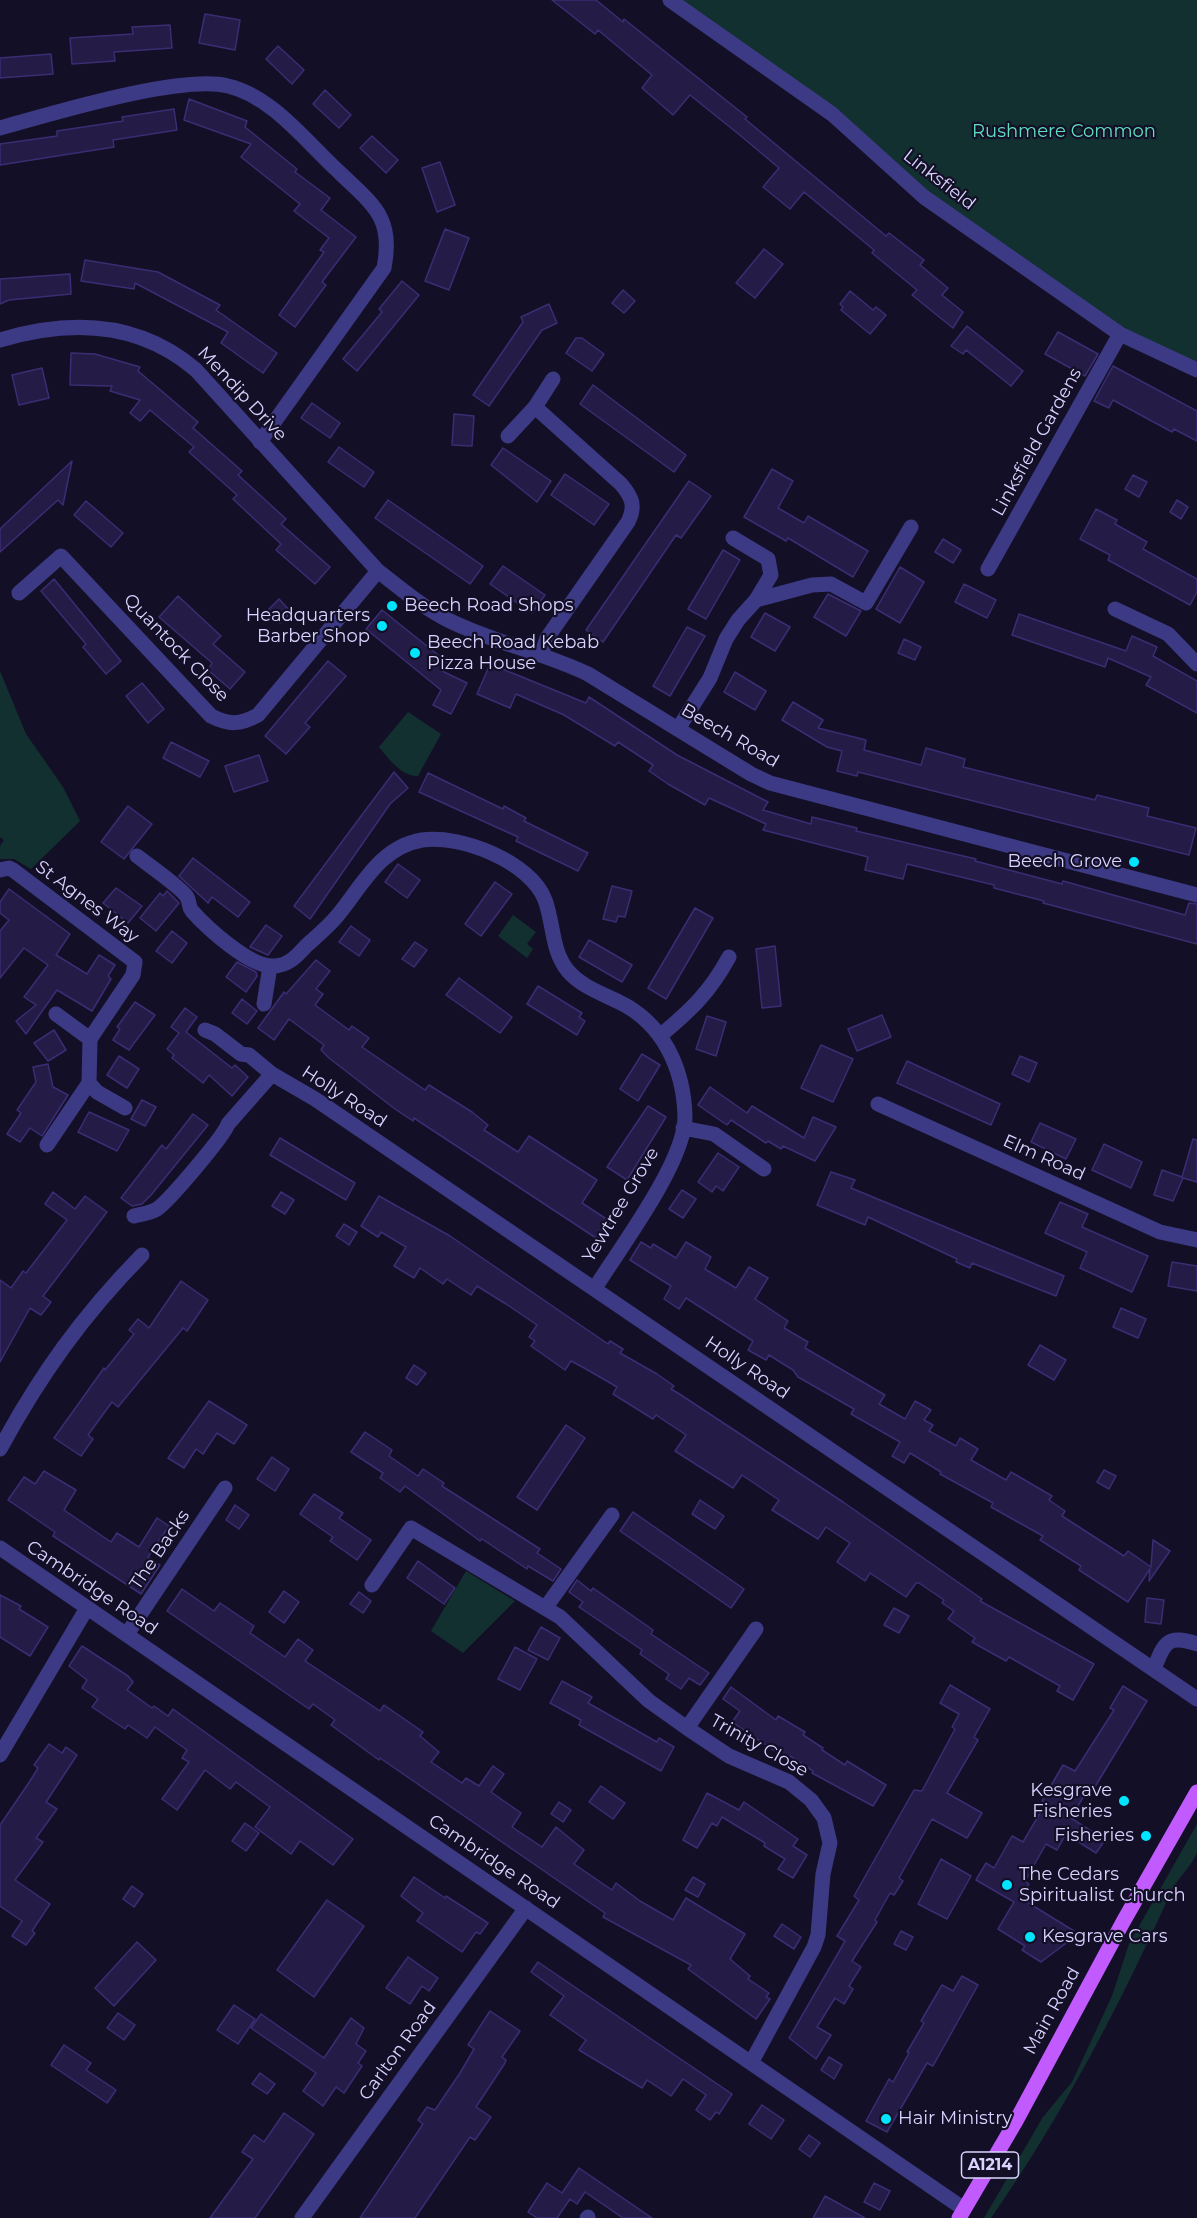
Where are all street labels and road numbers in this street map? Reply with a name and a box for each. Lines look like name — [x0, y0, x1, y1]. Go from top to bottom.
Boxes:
street label: Linksfield — [899, 145, 979, 215]
street label: Mendip Drive — [193, 342, 291, 446]
street label: Linksfield Gardens — [987, 364, 1087, 520]
street label: Quantock Close — [119, 589, 233, 707]
street label: Beech Road — [677, 699, 783, 773]
street label: St Agnes Way — [31, 856, 143, 948]
street label: Holly Road — [297, 1062, 391, 1132]
street label: Elm Road — [1000, 1130, 1088, 1186]
street label: Yewtree Grove — [578, 1144, 664, 1266]
street label: Holly Road — [701, 1332, 793, 1404]
street label: The Backs — [125, 1506, 195, 1594]
street label: Cambridge Road — [22, 1536, 162, 1640]
street label: Trinity Close — [706, 1710, 812, 1782]
street label: Cambridge Road — [424, 1810, 564, 1914]
street label: Main Road — [1019, 1964, 1085, 2058]
street label: Carlton Road — [355, 1997, 441, 2105]
road number: A1214 — [962, 2152, 1018, 2178]

